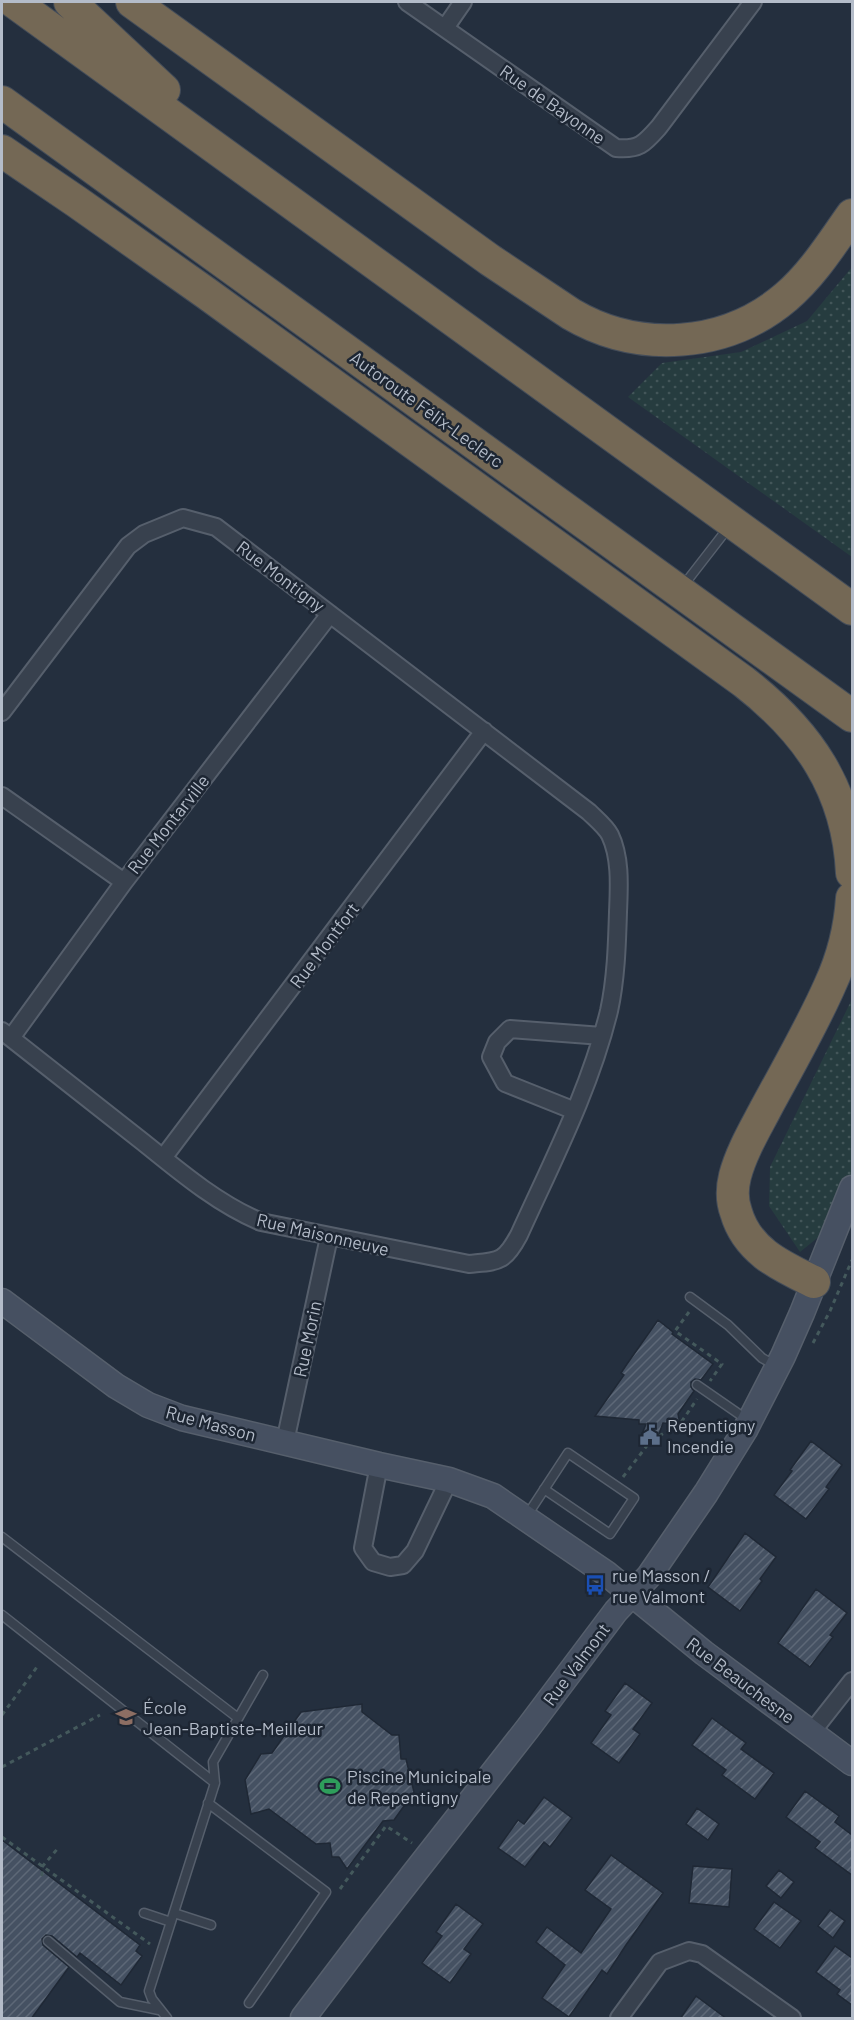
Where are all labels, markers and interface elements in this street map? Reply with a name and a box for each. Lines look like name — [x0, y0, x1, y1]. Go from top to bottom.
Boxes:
street label: Rue de Bayonne — [496, 59, 610, 149]
street label: Autoroute Félix-Leclerc — [346, 346, 508, 472]
street label: Rue Montigny — [233, 536, 329, 616]
street label: Rue Montarville — [122, 770, 214, 878]
street label: Rue Montfort — [285, 898, 363, 992]
street label: Rue Maisonneuve — [255, 1208, 391, 1260]
street label: Rue Morin — [288, 1299, 326, 1379]
street label: Rue Masson — [163, 1400, 259, 1446]
place label: Repentigny Incendie — [667, 1414, 755, 1457]
public building icon: Repentigny Incendie — [638, 1423, 662, 1447]
place label: rue Masson / rue Valmont — [612, 1564, 711, 1607]
bus stop icon: rue Masson / rue Valmont — [583, 1573, 607, 1597]
street label: Rue Valmont — [538, 1618, 614, 1710]
street label: Rue Beauchesne — [683, 1632, 799, 1728]
place label: École Jean-Baptiste-Meilleur — [143, 1696, 323, 1739]
school or university icon: École Jean-Baptiste-Meilleur — [114, 1705, 138, 1729]
place label: Piscine Municipale de Repentigny — [347, 1765, 491, 1808]
sports icon: Piscine Municipale de Repentigny — [318, 1774, 342, 1798]

